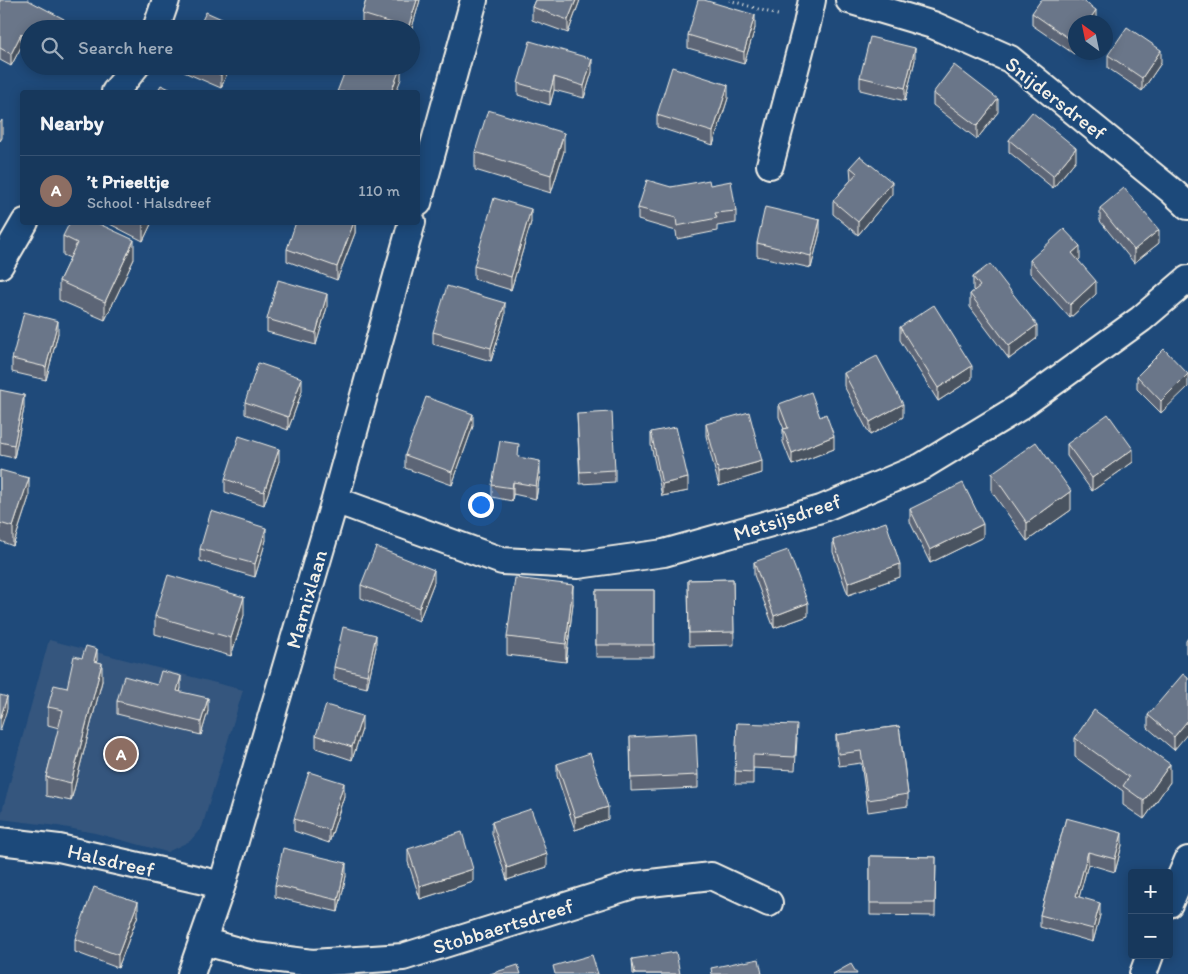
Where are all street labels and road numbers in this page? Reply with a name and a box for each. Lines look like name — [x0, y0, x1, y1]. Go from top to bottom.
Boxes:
street label: Snijdersdreef — [1001, 51, 1111, 145]
street label: Metsijsdreef — [730, 488, 844, 546]
street label: Marnixlaan — [280, 547, 332, 651]
street label: Halsdreef — [65, 838, 157, 882]
street label: Stobbaertsdreef — [430, 893, 576, 959]

